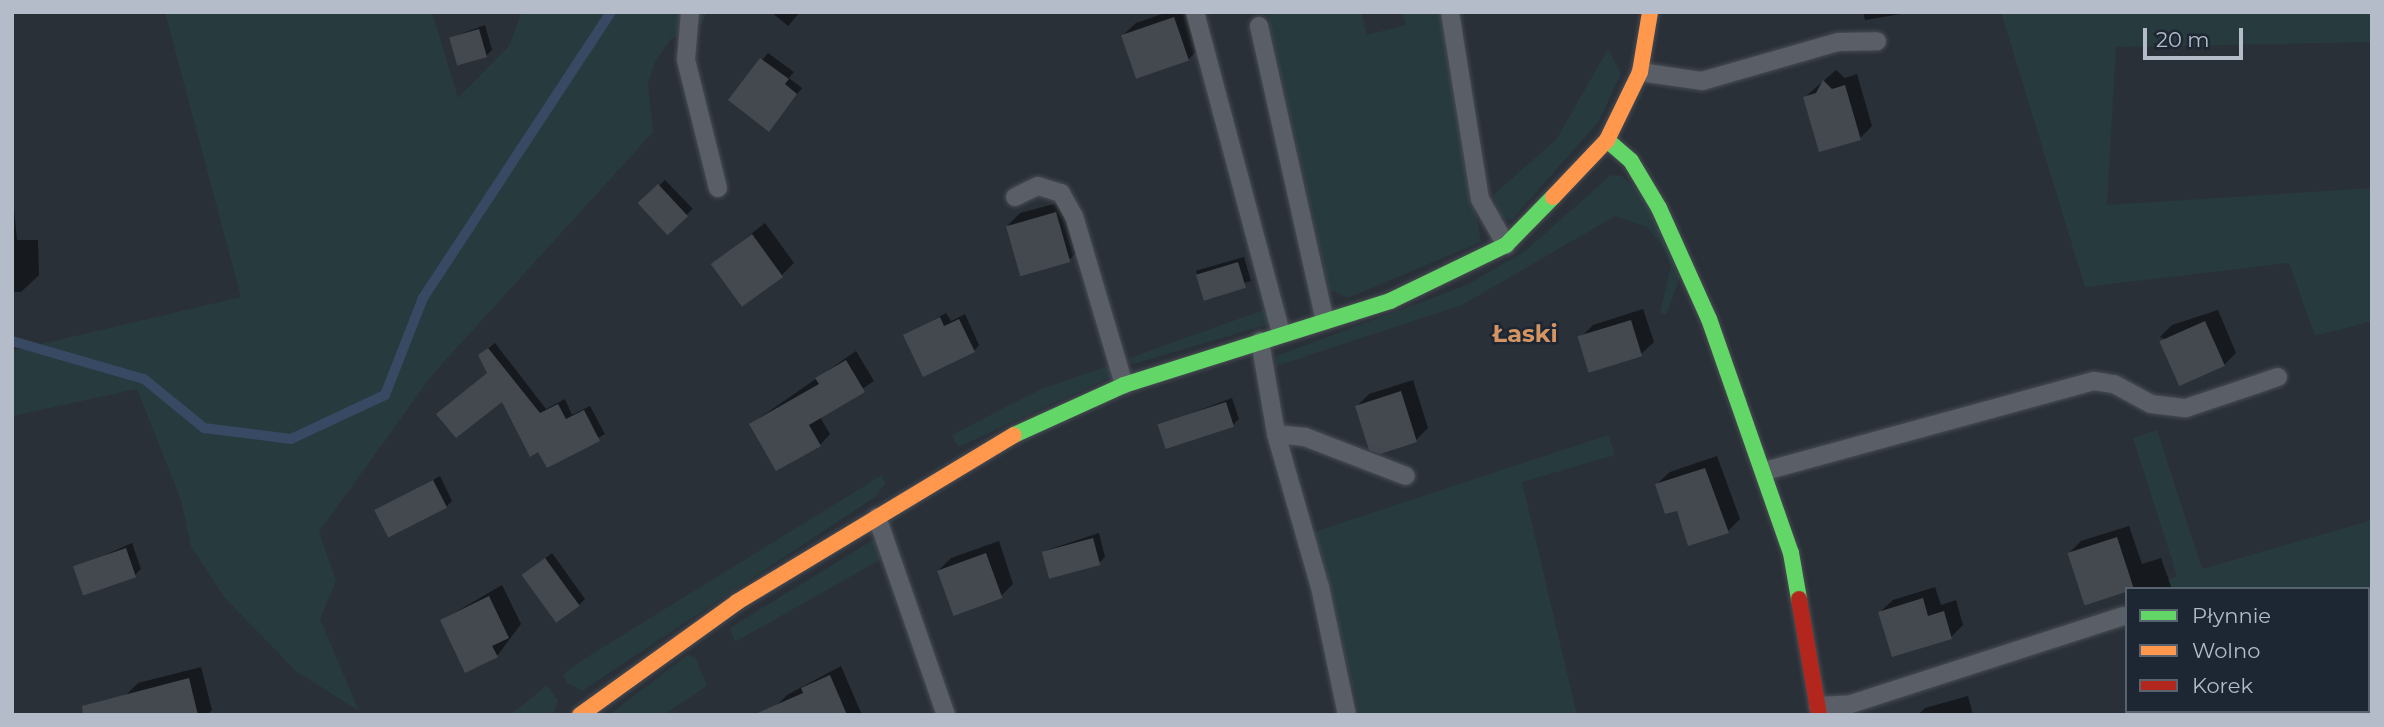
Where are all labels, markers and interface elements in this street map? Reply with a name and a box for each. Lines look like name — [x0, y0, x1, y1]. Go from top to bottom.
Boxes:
scale bar — [2146, 14, 2246, 58]
text: 20 m — [2156, 27, 2210, 52]
district label: Łaski — [1492, 320, 1558, 348]
legend — [2125, 587, 2370, 713]
text: Płynnie — [2192, 603, 2271, 628]
text: Wolno — [2192, 638, 2260, 663]
text: Korek — [2192, 673, 2253, 698]

